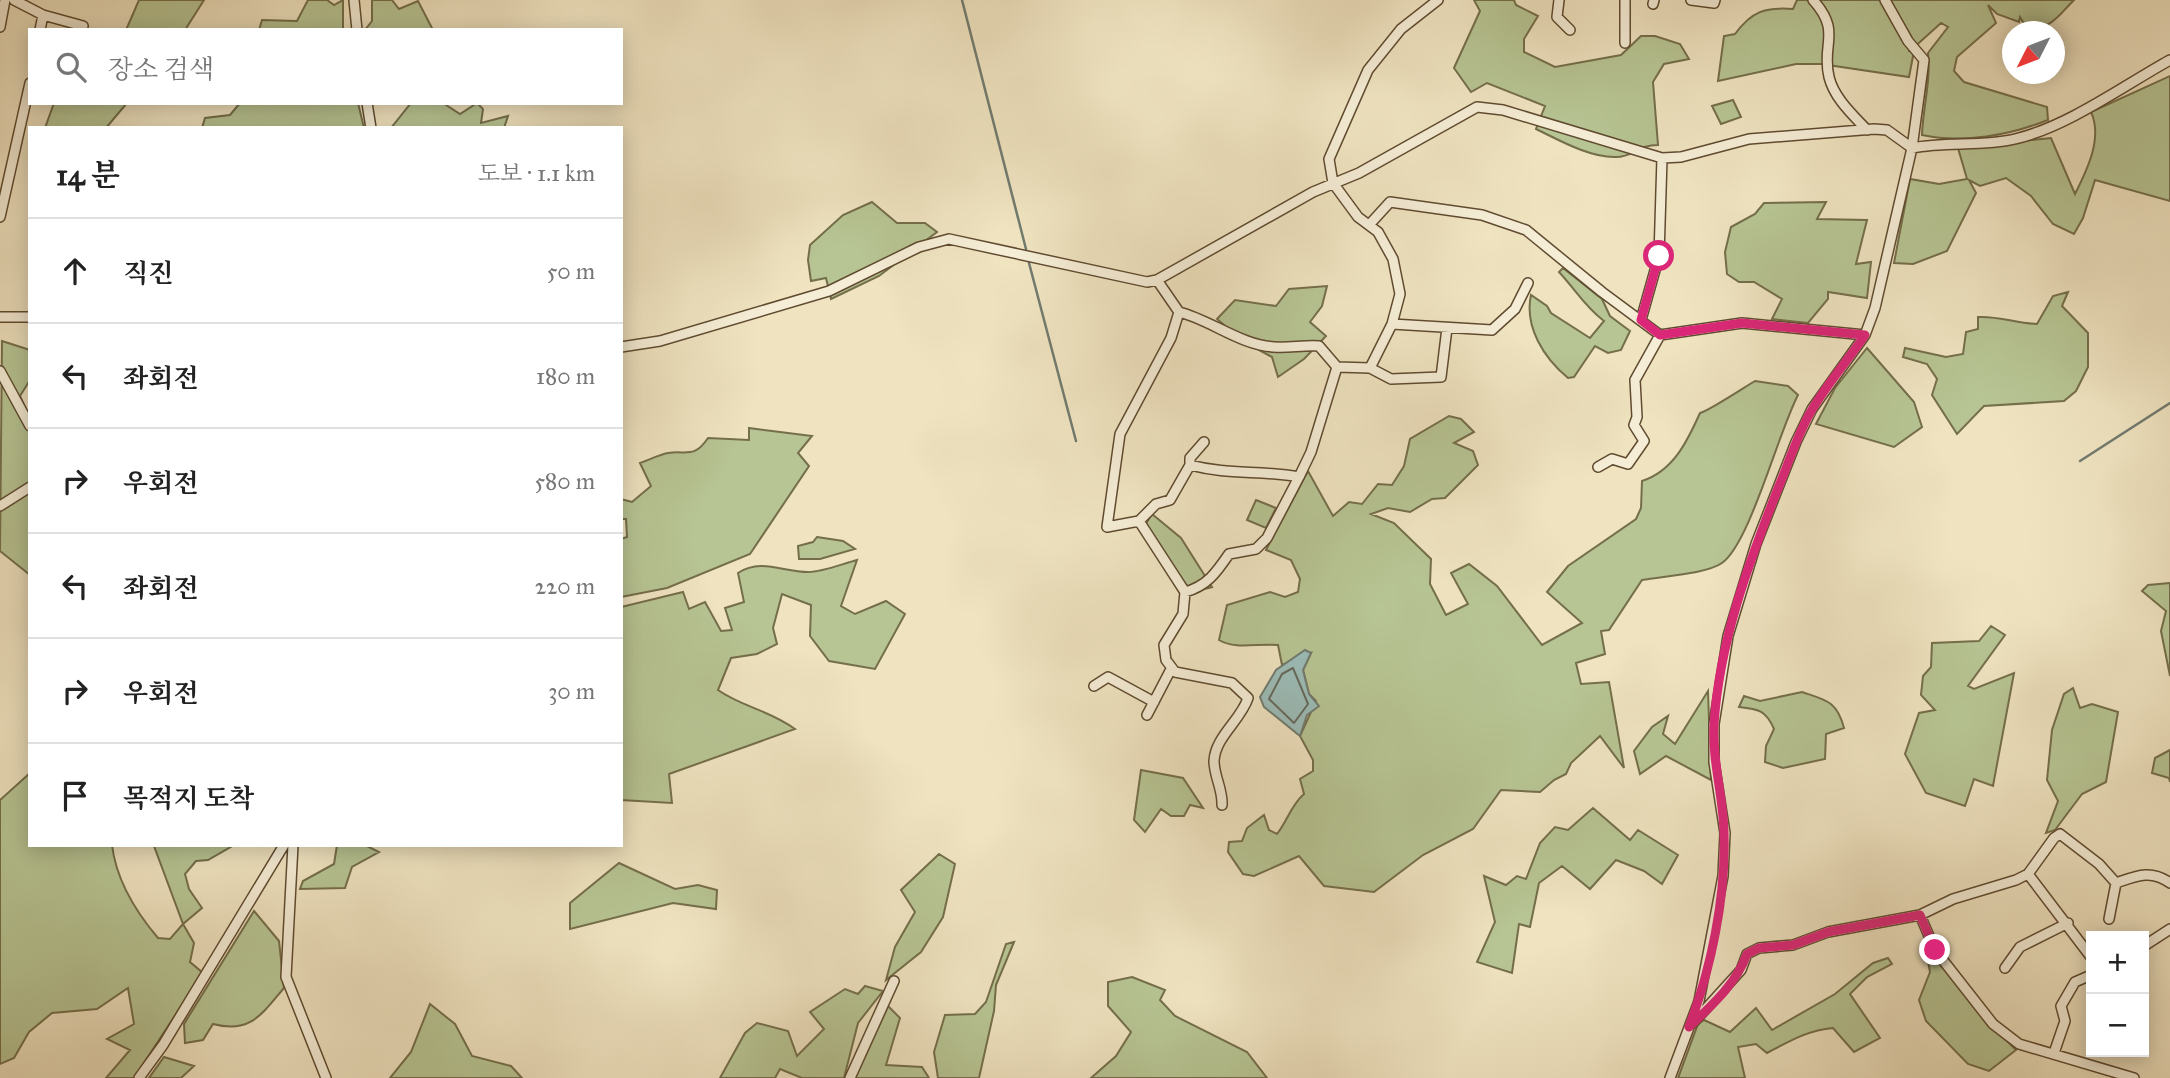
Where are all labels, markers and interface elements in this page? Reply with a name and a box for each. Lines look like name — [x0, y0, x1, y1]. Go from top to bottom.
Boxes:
north arrow — [2002, 21, 2065, 84]
search box — [28, 28, 623, 105]
icon: search — [52, 48, 90, 86]
text: 장소 검색 — [108, 53, 214, 85]
text: 14 분 — [56, 157, 120, 193]
text: 도보 · 1.1 km — [478, 159, 595, 187]
route start — [1643, 240, 1674, 271]
icon: ahead — [56, 252, 94, 290]
text: 직진 — [123, 257, 173, 289]
text: 50 m — [547, 257, 595, 285]
icon: left — [56, 357, 94, 395]
text: 좌회전 — [123, 362, 198, 394]
text: 180 m — [536, 362, 595, 390]
icon: right — [56, 462, 94, 500]
text: 우회전 — [123, 467, 198, 499]
text: 580 m — [534, 467, 595, 495]
icon: left — [56, 567, 94, 605]
text: 좌회전 — [123, 572, 198, 604]
text: 220 m — [535, 572, 595, 600]
icon: right — [56, 672, 94, 710]
text: 우회전 — [123, 677, 198, 709]
text: 30 m — [548, 677, 595, 705]
icon: arrive — [56, 777, 94, 815]
text: 목적지 도착 — [123, 782, 254, 814]
map controls — [2086, 931, 2149, 1057]
button: + — [2086, 931, 2149, 994]
route end — [1919, 934, 1950, 965]
button: − — [2086, 994, 2149, 1057]

